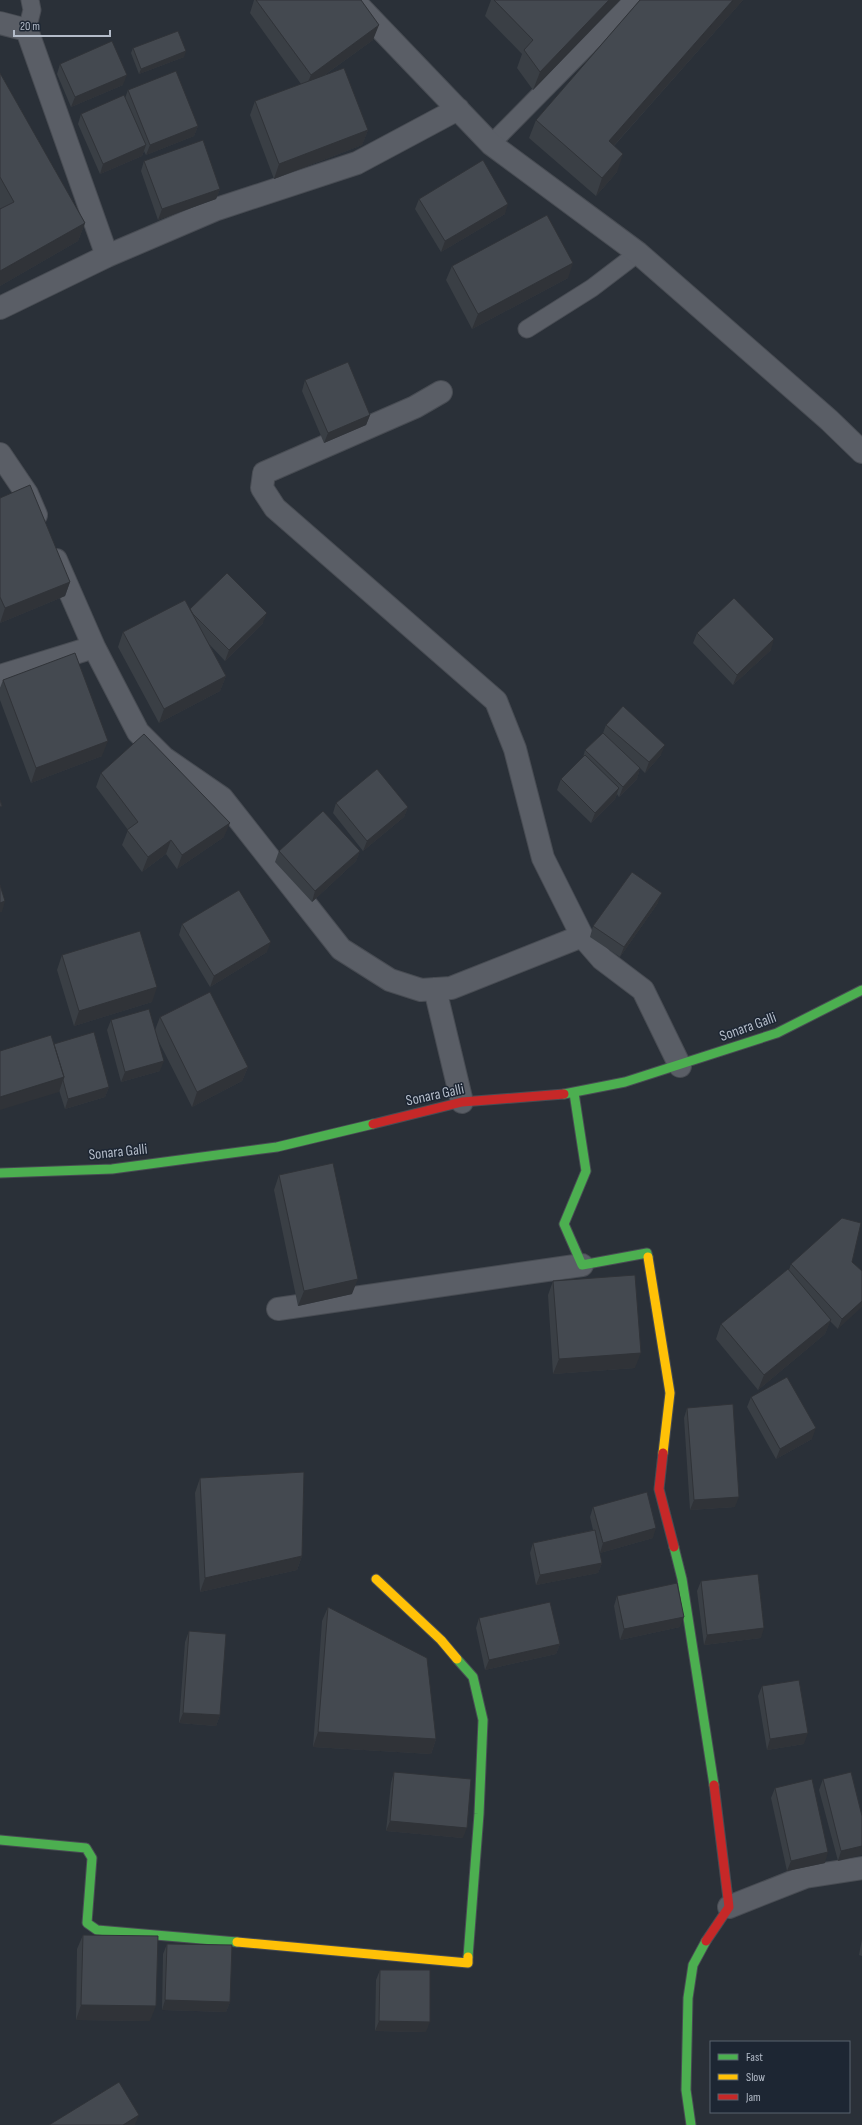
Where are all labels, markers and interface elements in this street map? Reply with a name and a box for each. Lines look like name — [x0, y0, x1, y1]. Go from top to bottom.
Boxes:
scale bar — [14, 12, 110, 38]
text: 20 m — [20, 19, 40, 34]
street label: Sonara Galli — [717, 1008, 779, 1046]
street label: Sonara Galli — [404, 1080, 466, 1110]
street label: Sonara Galli — [88, 1139, 149, 1165]
legend — [710, 2041, 850, 2113]
text: Fast — [746, 2050, 763, 2065]
text: Slow — [746, 2070, 765, 2085]
text: Jam — [745, 2090, 761, 2105]

